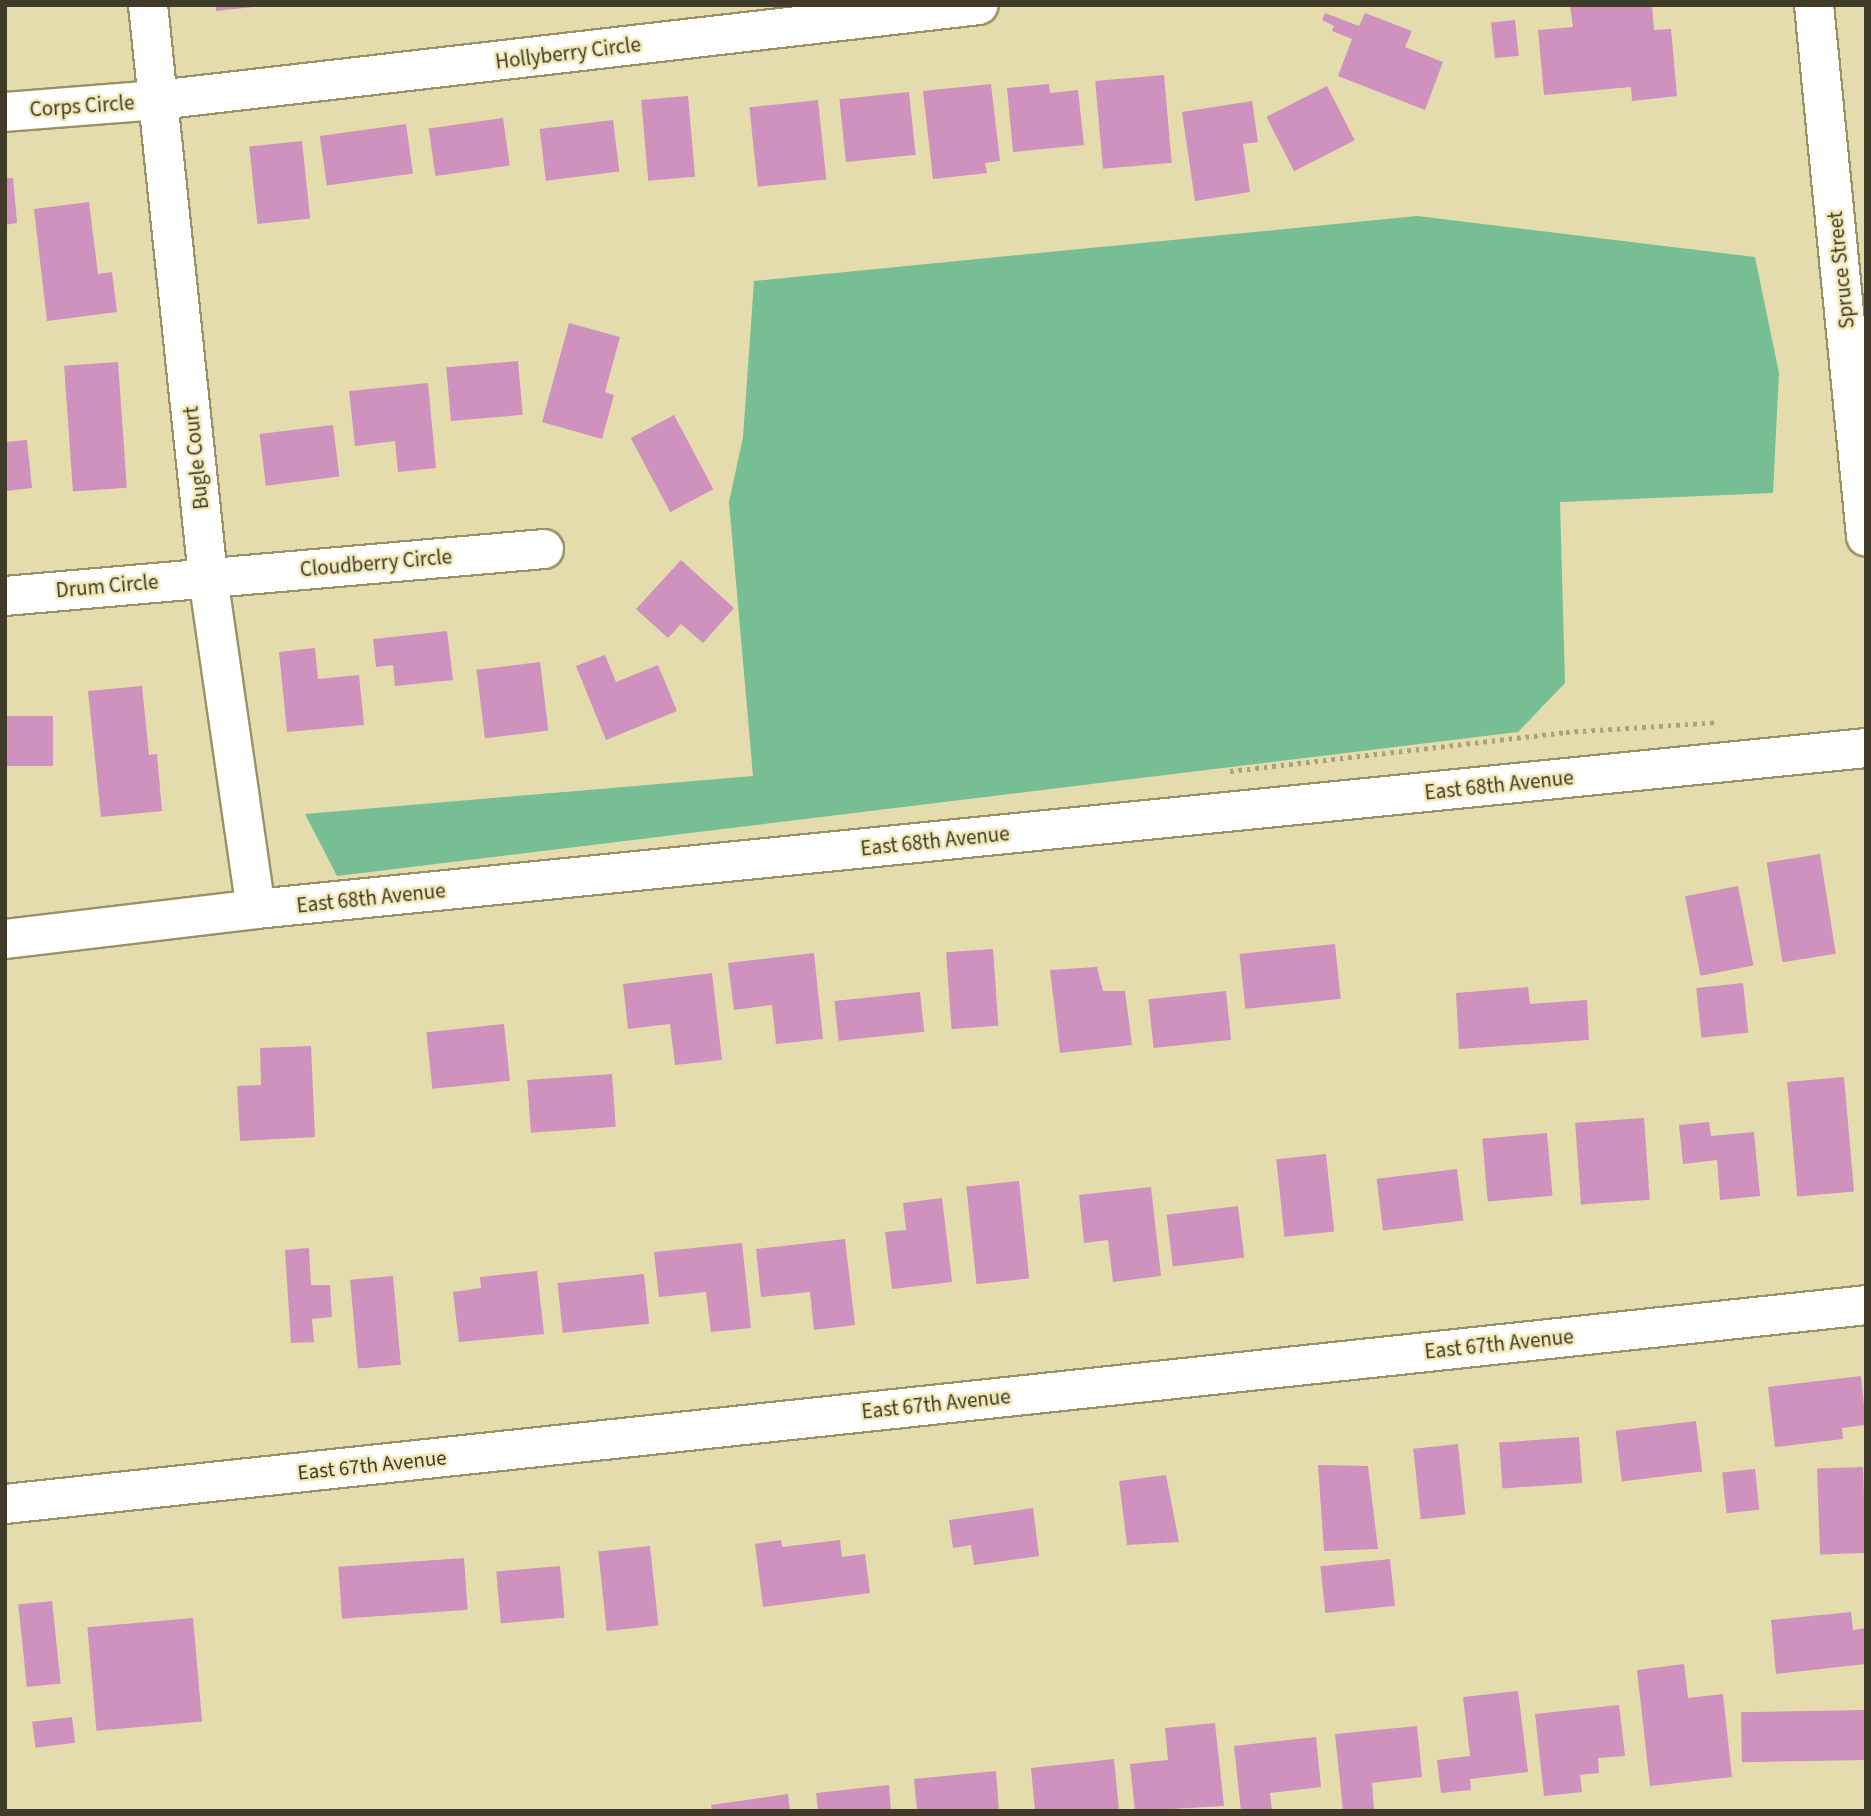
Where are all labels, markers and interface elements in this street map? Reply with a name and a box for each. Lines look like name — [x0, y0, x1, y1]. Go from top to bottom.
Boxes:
street label: Hollyberry Circle — [494, 32, 642, 74]
street label: Corps Circle — [29, 90, 135, 122]
street label: Spruce Street — [1822, 210, 1860, 330]
street label: Bugle Court — [178, 405, 214, 511]
street label: Cloudberry Circle — [299, 544, 453, 582]
street label: Drum Circle — [55, 569, 159, 603]
street label: East 68th Avenue — [1423, 765, 1575, 805]
street label: East 68th Avenue — [859, 821, 1011, 861]
street label: East 68th Avenue — [295, 878, 447, 918]
street label: East 67th Avenue — [1423, 1324, 1575, 1364]
street label: East 67th Avenue — [860, 1384, 1012, 1424]
street label: East 67th Avenue — [296, 1445, 448, 1485]

